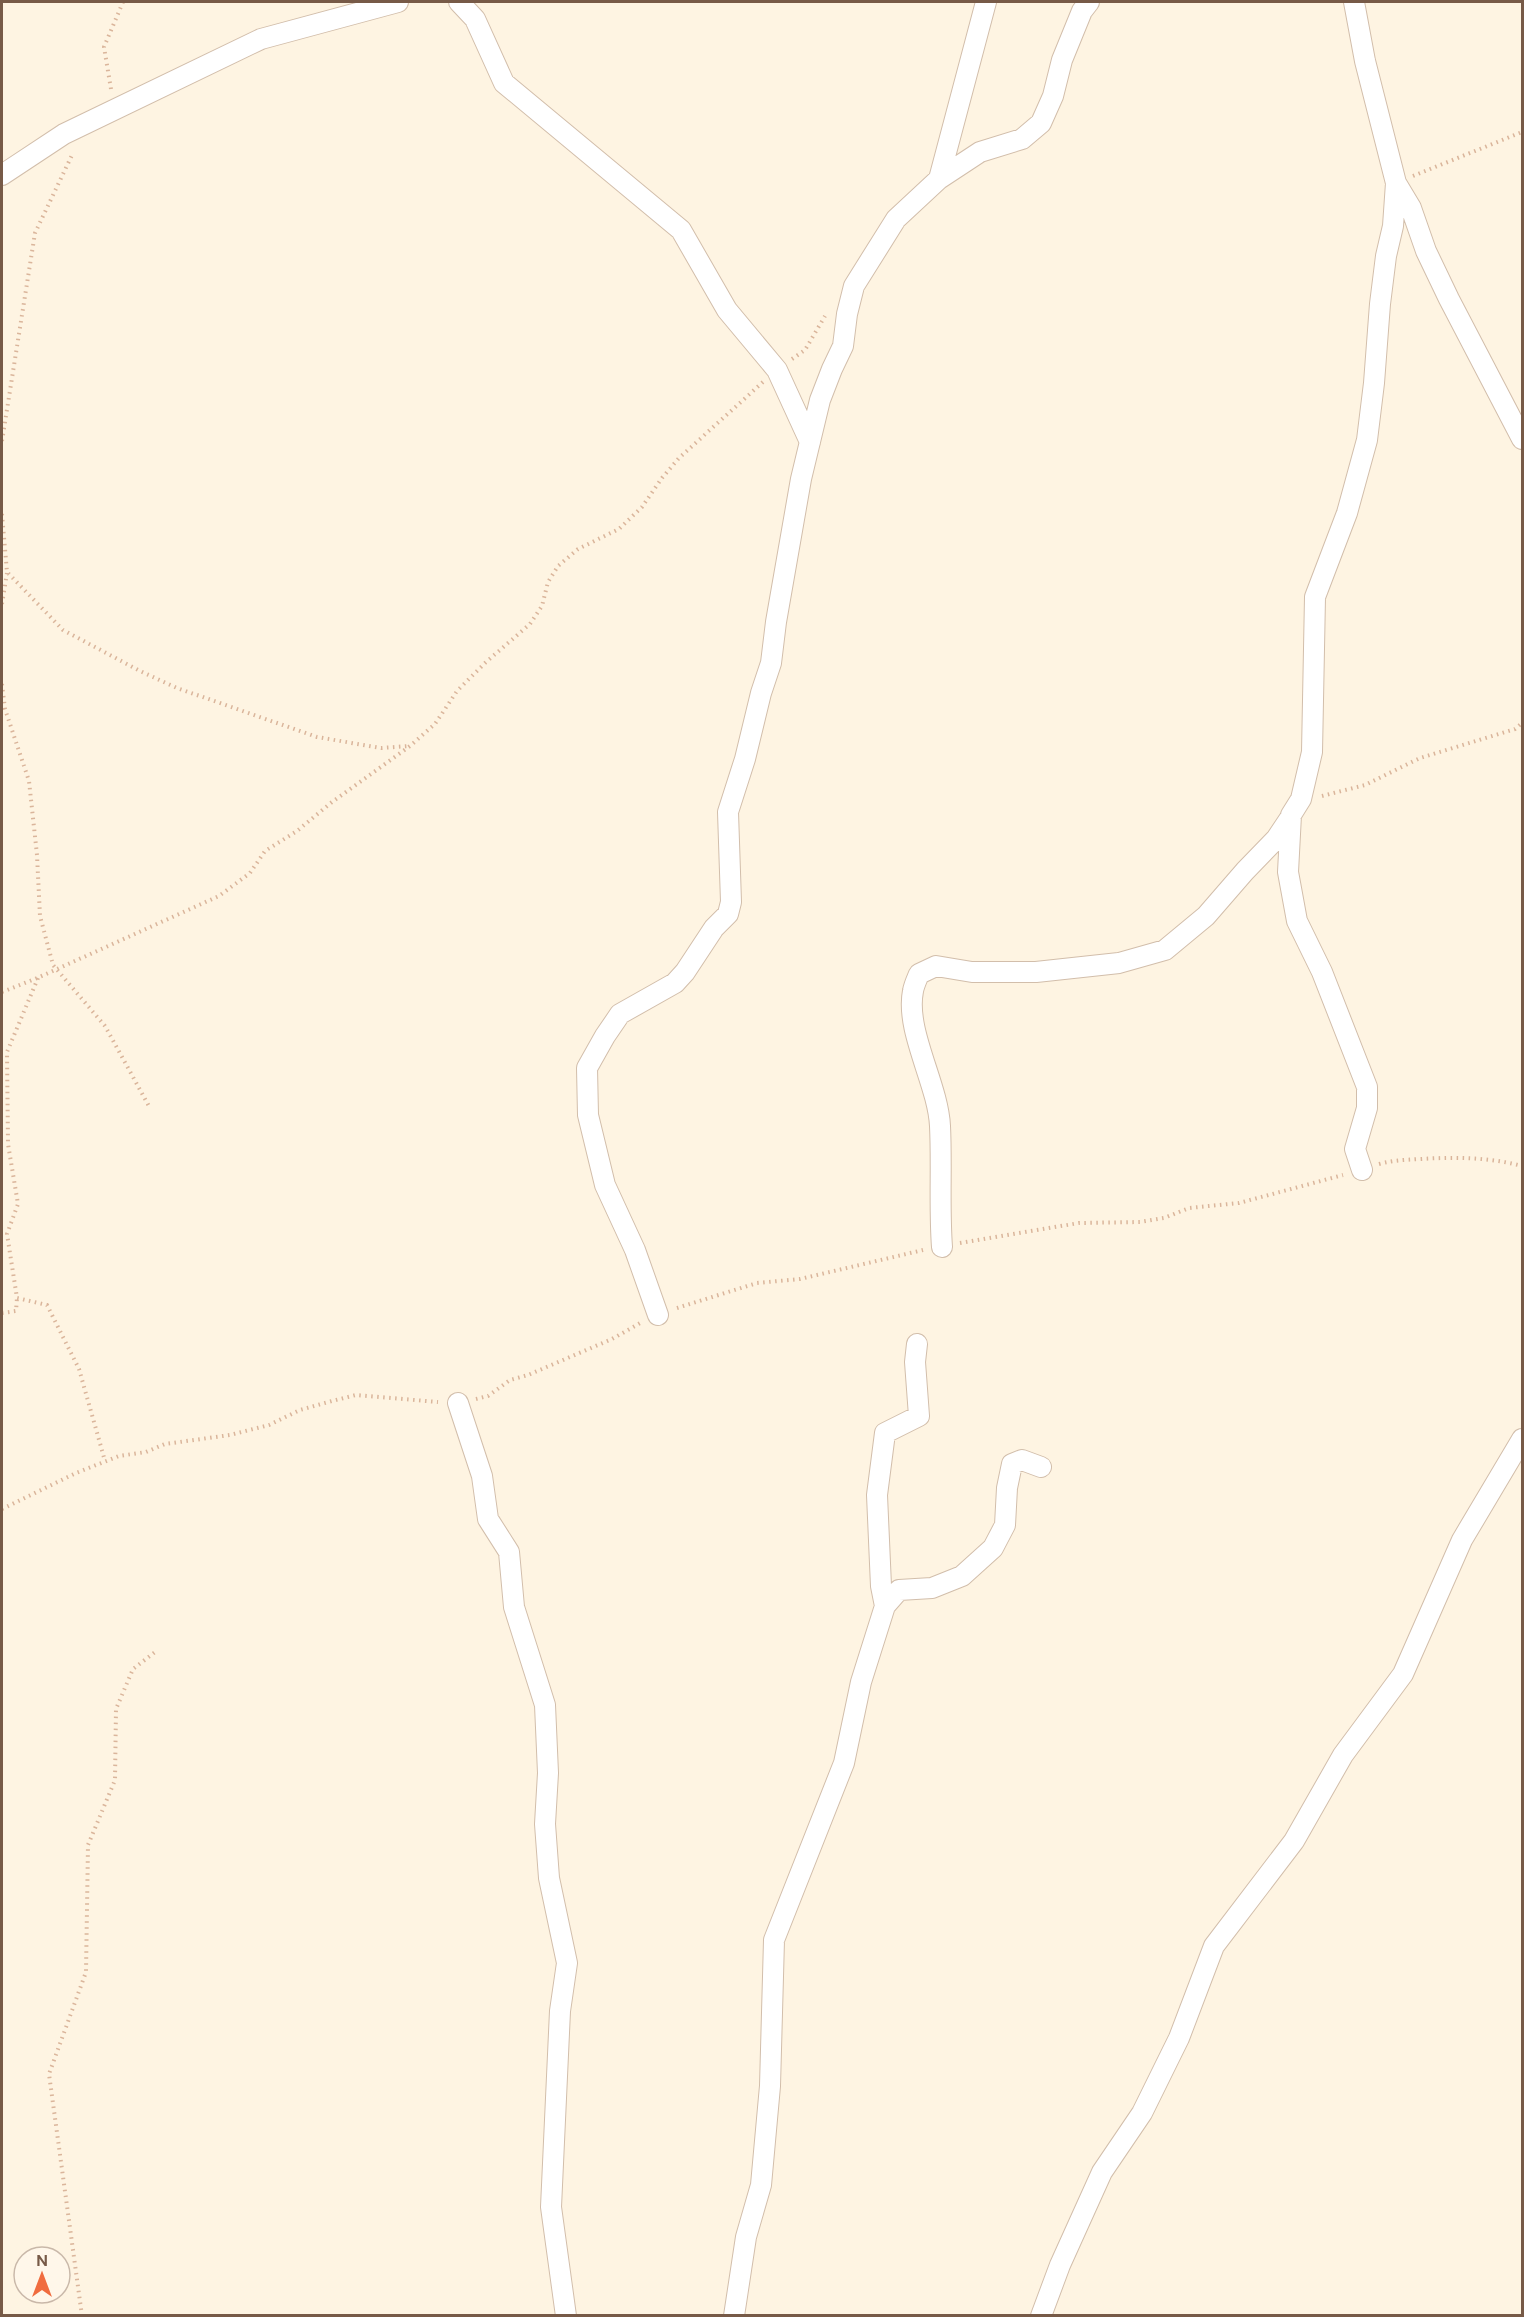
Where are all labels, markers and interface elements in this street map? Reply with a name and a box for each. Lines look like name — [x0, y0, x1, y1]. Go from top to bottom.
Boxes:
north arrow — [12, 2245, 72, 2305]
text: N — [36, 2250, 48, 2271]

